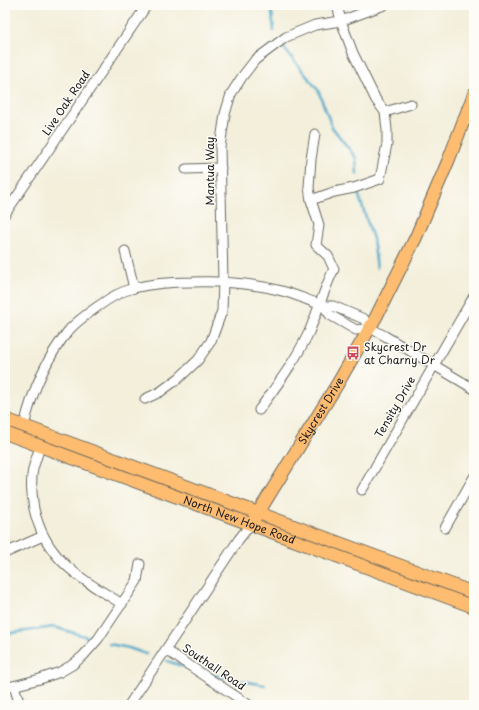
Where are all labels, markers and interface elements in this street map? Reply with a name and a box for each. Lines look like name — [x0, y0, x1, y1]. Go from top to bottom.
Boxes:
street label: Live Oak Road — [37, 66, 94, 139]
street label: Mantua Way — [201, 137, 218, 205]
place label: Skycrest Dr at Charny Dr — [364, 338, 435, 368]
bus stop icon: Skycrest Dr at Charny Dr — [345, 345, 361, 361]
street label: Skycrest Drive — [293, 373, 348, 447]
street label: Tensity Drive — [370, 373, 419, 441]
street label: North New Hope Road — [181, 491, 298, 548]
street label: Southall Road — [179, 639, 249, 694]

